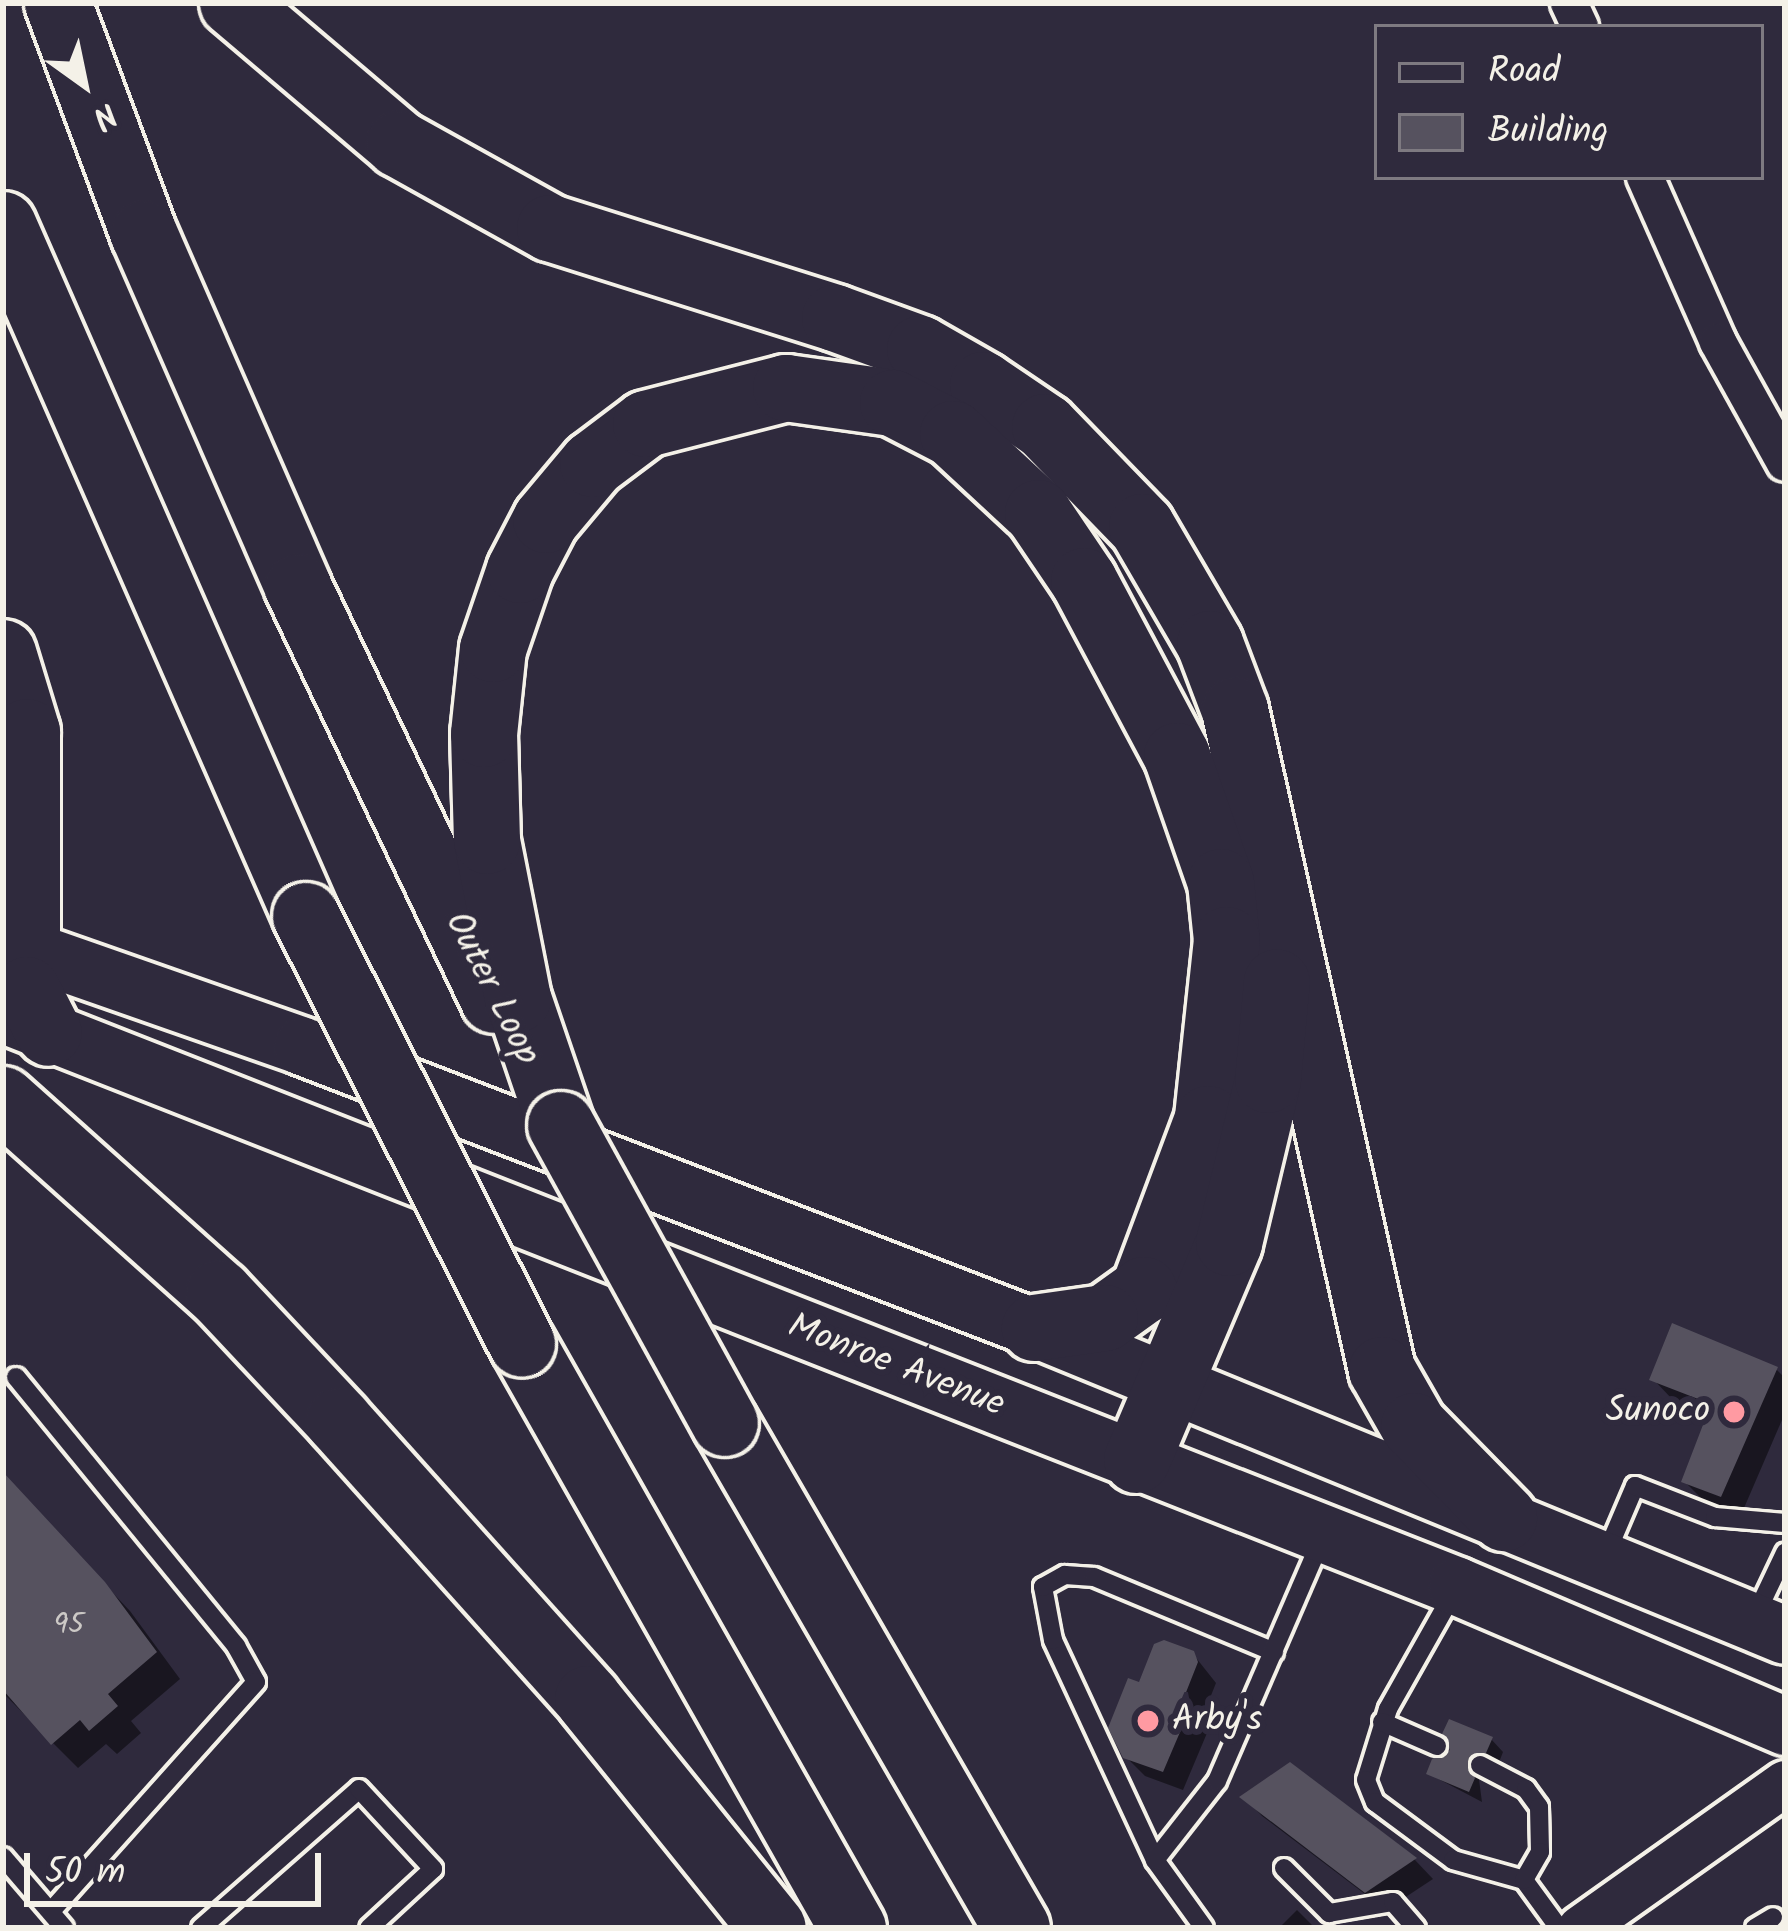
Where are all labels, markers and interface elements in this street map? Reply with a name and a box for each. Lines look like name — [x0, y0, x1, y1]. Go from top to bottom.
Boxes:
north arrow — [24, 24, 144, 144]
legend — [1374, 24, 1764, 180]
text: Road — [1488, 44, 1560, 101]
text: N — [81, 87, 127, 143]
text: Building — [1488, 104, 1608, 161]
street label: Outer Loop — [434, 906, 548, 1072]
street label: Monroe Avenue — [781, 1305, 1011, 1427]
place label: Sunoco — [1606, 1390, 1710, 1434]
marker: Sunoco — [1721, 1399, 1747, 1425]
house number: 95 — [54, 1607, 84, 1643]
place label: Arby's — [1172, 1699, 1262, 1743]
marker: Arby's — [1135, 1708, 1161, 1734]
scale bar — [30, 1829, 327, 1903]
text: 50 m — [45, 1845, 125, 1902]

